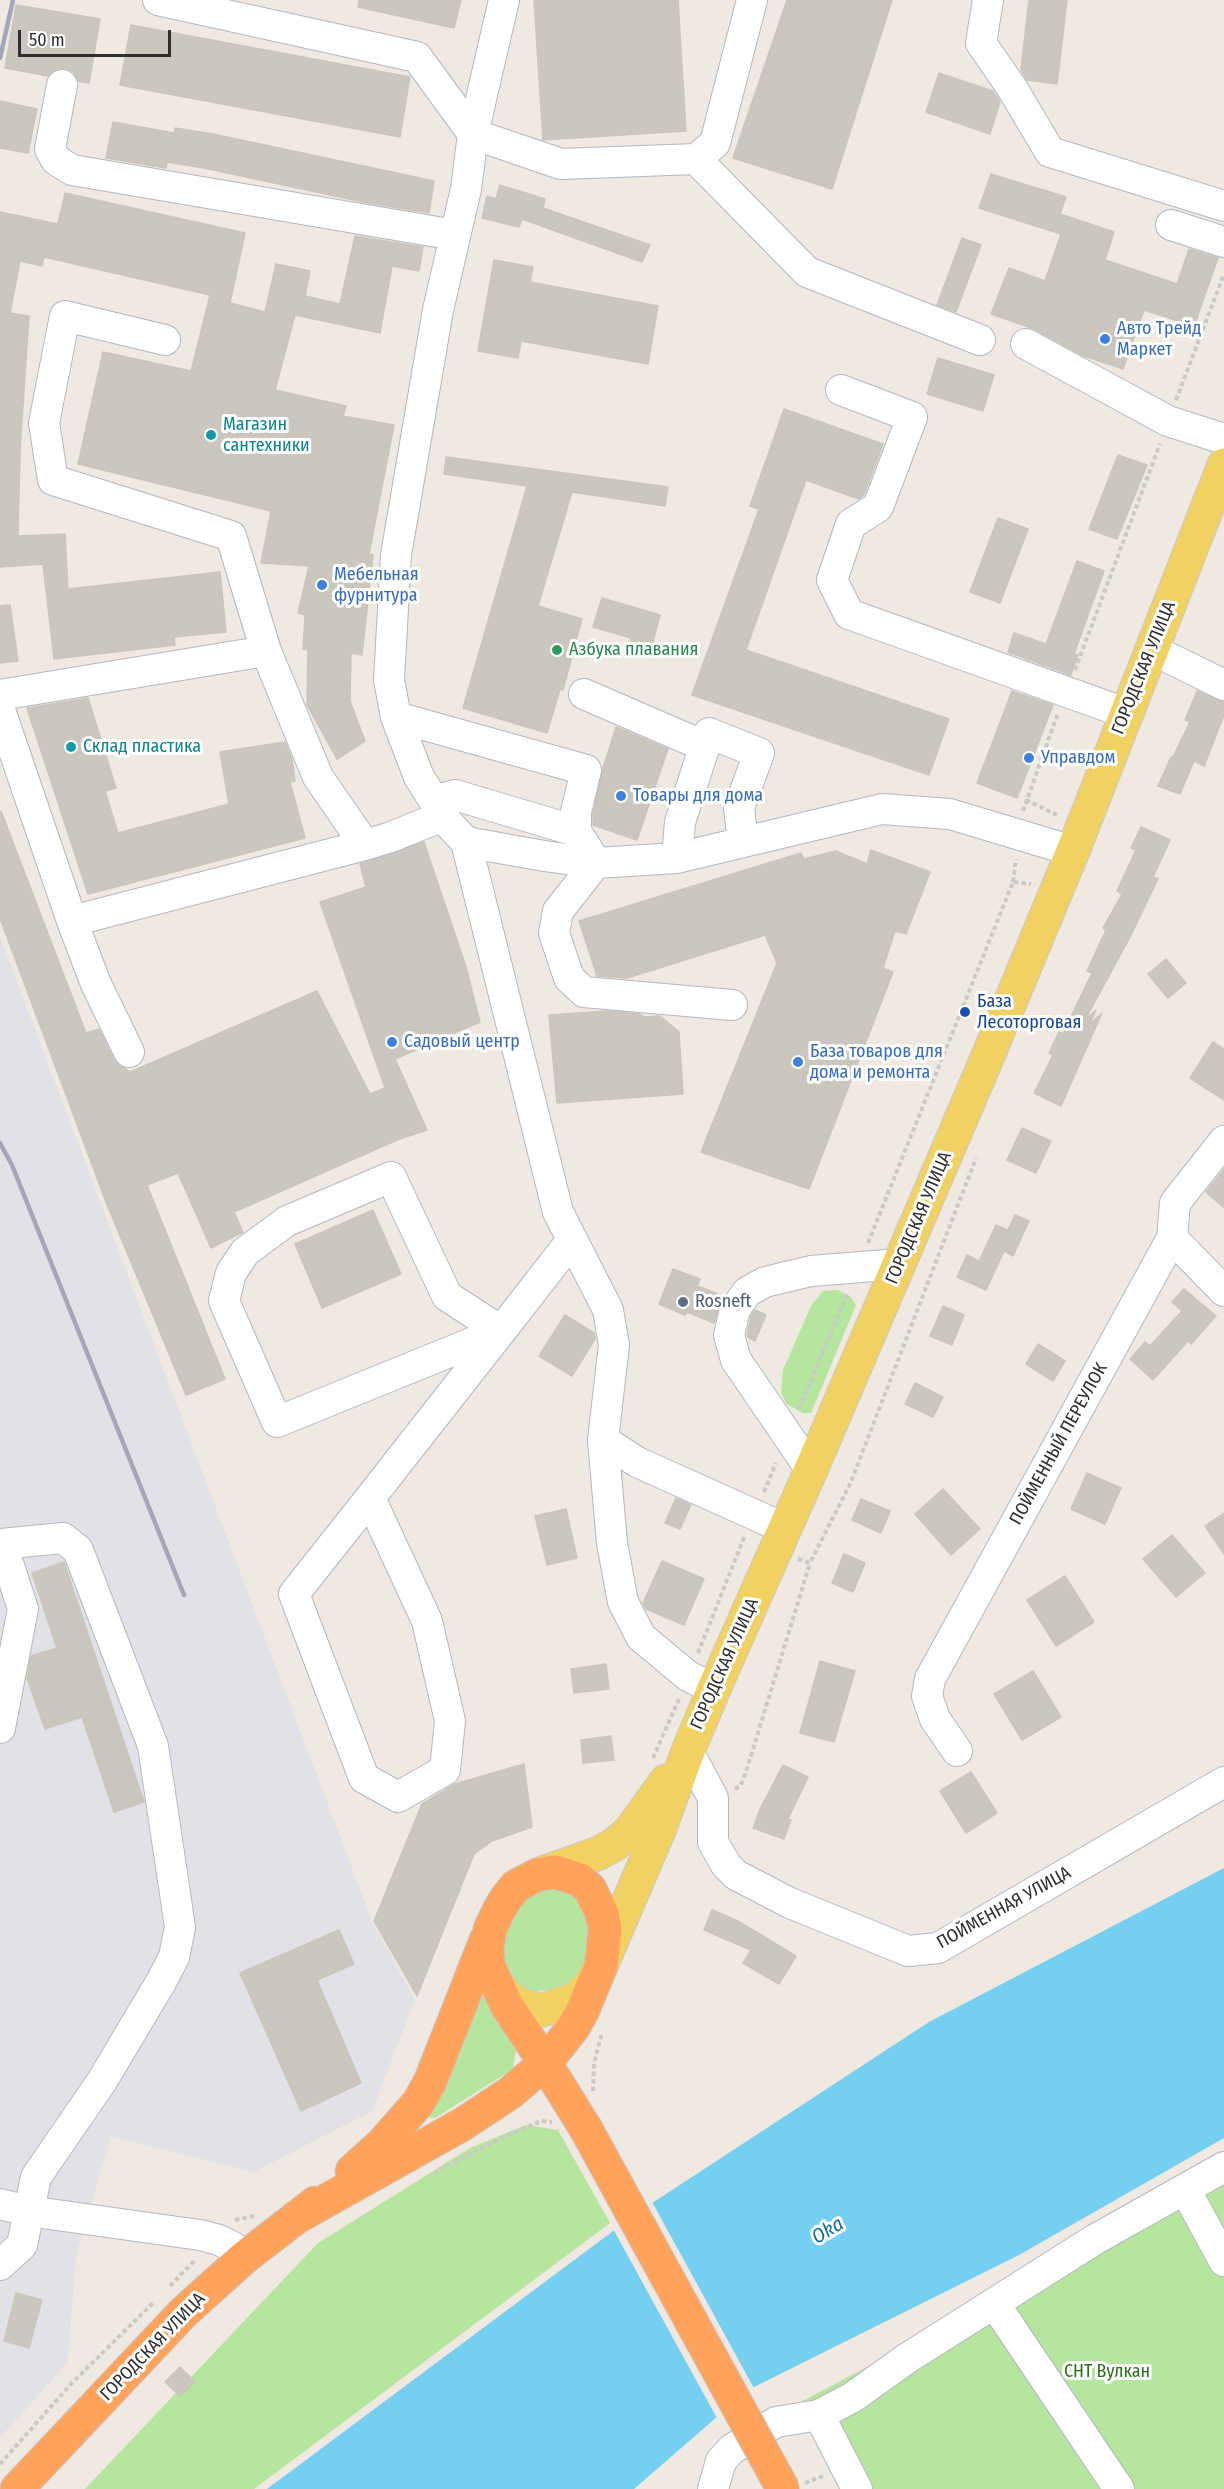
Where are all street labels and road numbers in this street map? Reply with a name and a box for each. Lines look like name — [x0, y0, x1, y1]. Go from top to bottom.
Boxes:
street label: ГОРОДСКАЯ УЛИЦА — [1107, 598, 1181, 738]
street label: ГОРОДСКАЯ УЛИЦА — [881, 1149, 957, 1287]
street label: ПОЙМЕННЫЙ ПЕРЕУЛОК — [1006, 1359, 1112, 1529]
street label: ГОРОДСКАЯ УЛИЦА — [686, 1595, 764, 1733]
street label: ПОЙМЕННАЯ УЛИЦА — [933, 1862, 1075, 1954]
street label: ГОРОДСКАЯ УЛИЦА — [96, 2289, 210, 2405]

